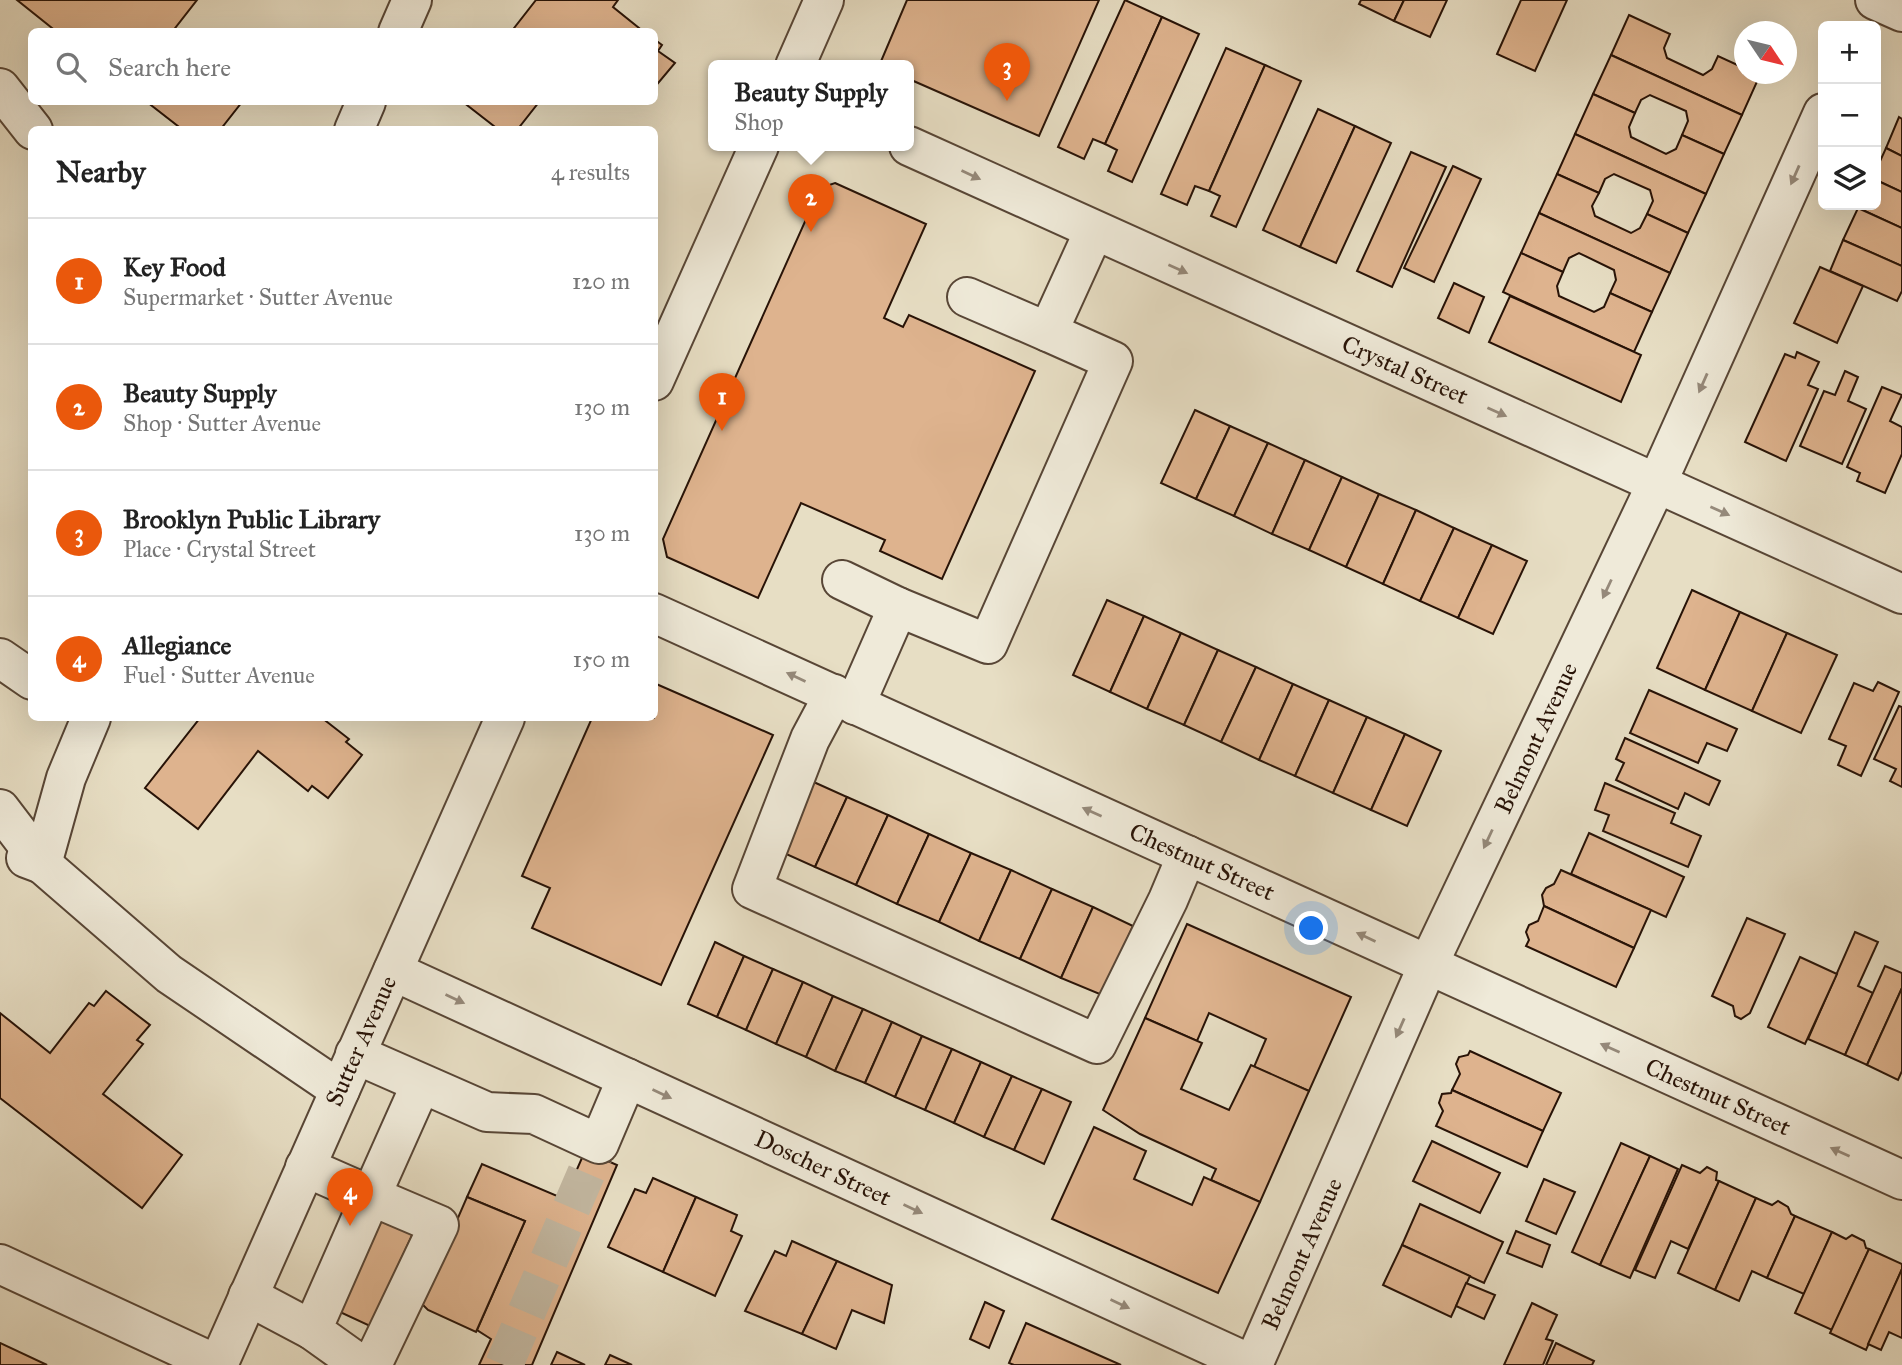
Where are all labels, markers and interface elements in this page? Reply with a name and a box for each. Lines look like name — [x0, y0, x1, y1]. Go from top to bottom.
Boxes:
north arrow — [1734, 21, 1797, 84]
map controls — [1818, 21, 1881, 210]
button: + — [1818, 21, 1881, 84]
search box — [28, 28, 658, 105]
pin: 3 — [984, 43, 1030, 101]
icon: search — [52, 48, 90, 86]
text: Search here — [108, 51, 231, 83]
popup — [708, 60, 914, 151]
text: Beauty Supply — [734, 76, 888, 108]
button: − — [1818, 84, 1881, 147]
text: Shop — [734, 108, 784, 136]
button: layers — [1818, 147, 1881, 210]
text: Nearby — [56, 154, 146, 190]
text: 4 results — [551, 158, 630, 186]
one-way arrow — [1789, 165, 1801, 185]
one-way arrow — [961, 169, 981, 181]
pin: 2 — [788, 174, 834, 232]
text: Key Food — [123, 251, 226, 283]
one-way arrow — [1168, 263, 1188, 275]
text: 1 — [74, 267, 84, 295]
text: 120 m — [572, 267, 630, 295]
text: Supermarket · Sutter Avenue — [123, 283, 393, 311]
street label: Crystal Street — [1337, 329, 1473, 411]
pin: 1 — [699, 373, 745, 431]
one-way arrow — [1697, 373, 1709, 393]
text: Beauty Supply — [123, 377, 276, 409]
text: 2 — [73, 393, 85, 421]
text: 130 m — [574, 393, 630, 421]
one-way arrow — [1487, 407, 1508, 418]
text: Shop · Sutter Avenue — [123, 409, 321, 437]
text: Brooklyn Public Library — [123, 503, 380, 535]
one-way arrow — [1709, 506, 1730, 517]
text: 3 — [74, 519, 84, 547]
text: 130 m — [574, 519, 630, 547]
text: Place · Crystal Street — [123, 535, 316, 563]
one-way arrow — [1601, 579, 1613, 599]
text: Allegiance — [123, 629, 231, 661]
text: 4 — [73, 645, 85, 673]
text: 150 m — [573, 645, 630, 673]
street label: Belmont Avenue — [1488, 658, 1584, 818]
text: Fuel · Sutter Avenue — [123, 661, 315, 689]
one-way arrow — [786, 671, 806, 683]
one-way arrow — [1082, 806, 1102, 818]
street label: Chestnut Street — [1125, 817, 1280, 908]
one-way arrow — [1482, 829, 1494, 849]
your location — [1294, 911, 1328, 945]
one-way arrow — [1356, 931, 1376, 943]
street label: Sutter Avenue — [319, 971, 403, 1111]
one-way arrow — [445, 993, 465, 1005]
one-way arrow — [1394, 1017, 1405, 1038]
one-way arrow — [1600, 1042, 1620, 1054]
street label: Chestnut Street — [1641, 1052, 1796, 1143]
one-way arrow — [652, 1088, 672, 1100]
street label: Doscher Street — [750, 1123, 896, 1213]
one-way arrow — [1830, 1146, 1850, 1158]
pin: 4 — [327, 1168, 373, 1226]
street label: Belmont Avenue — [1255, 1173, 1349, 1335]
one-way arrow — [903, 1203, 923, 1215]
one-way arrow — [1110, 1298, 1130, 1310]

